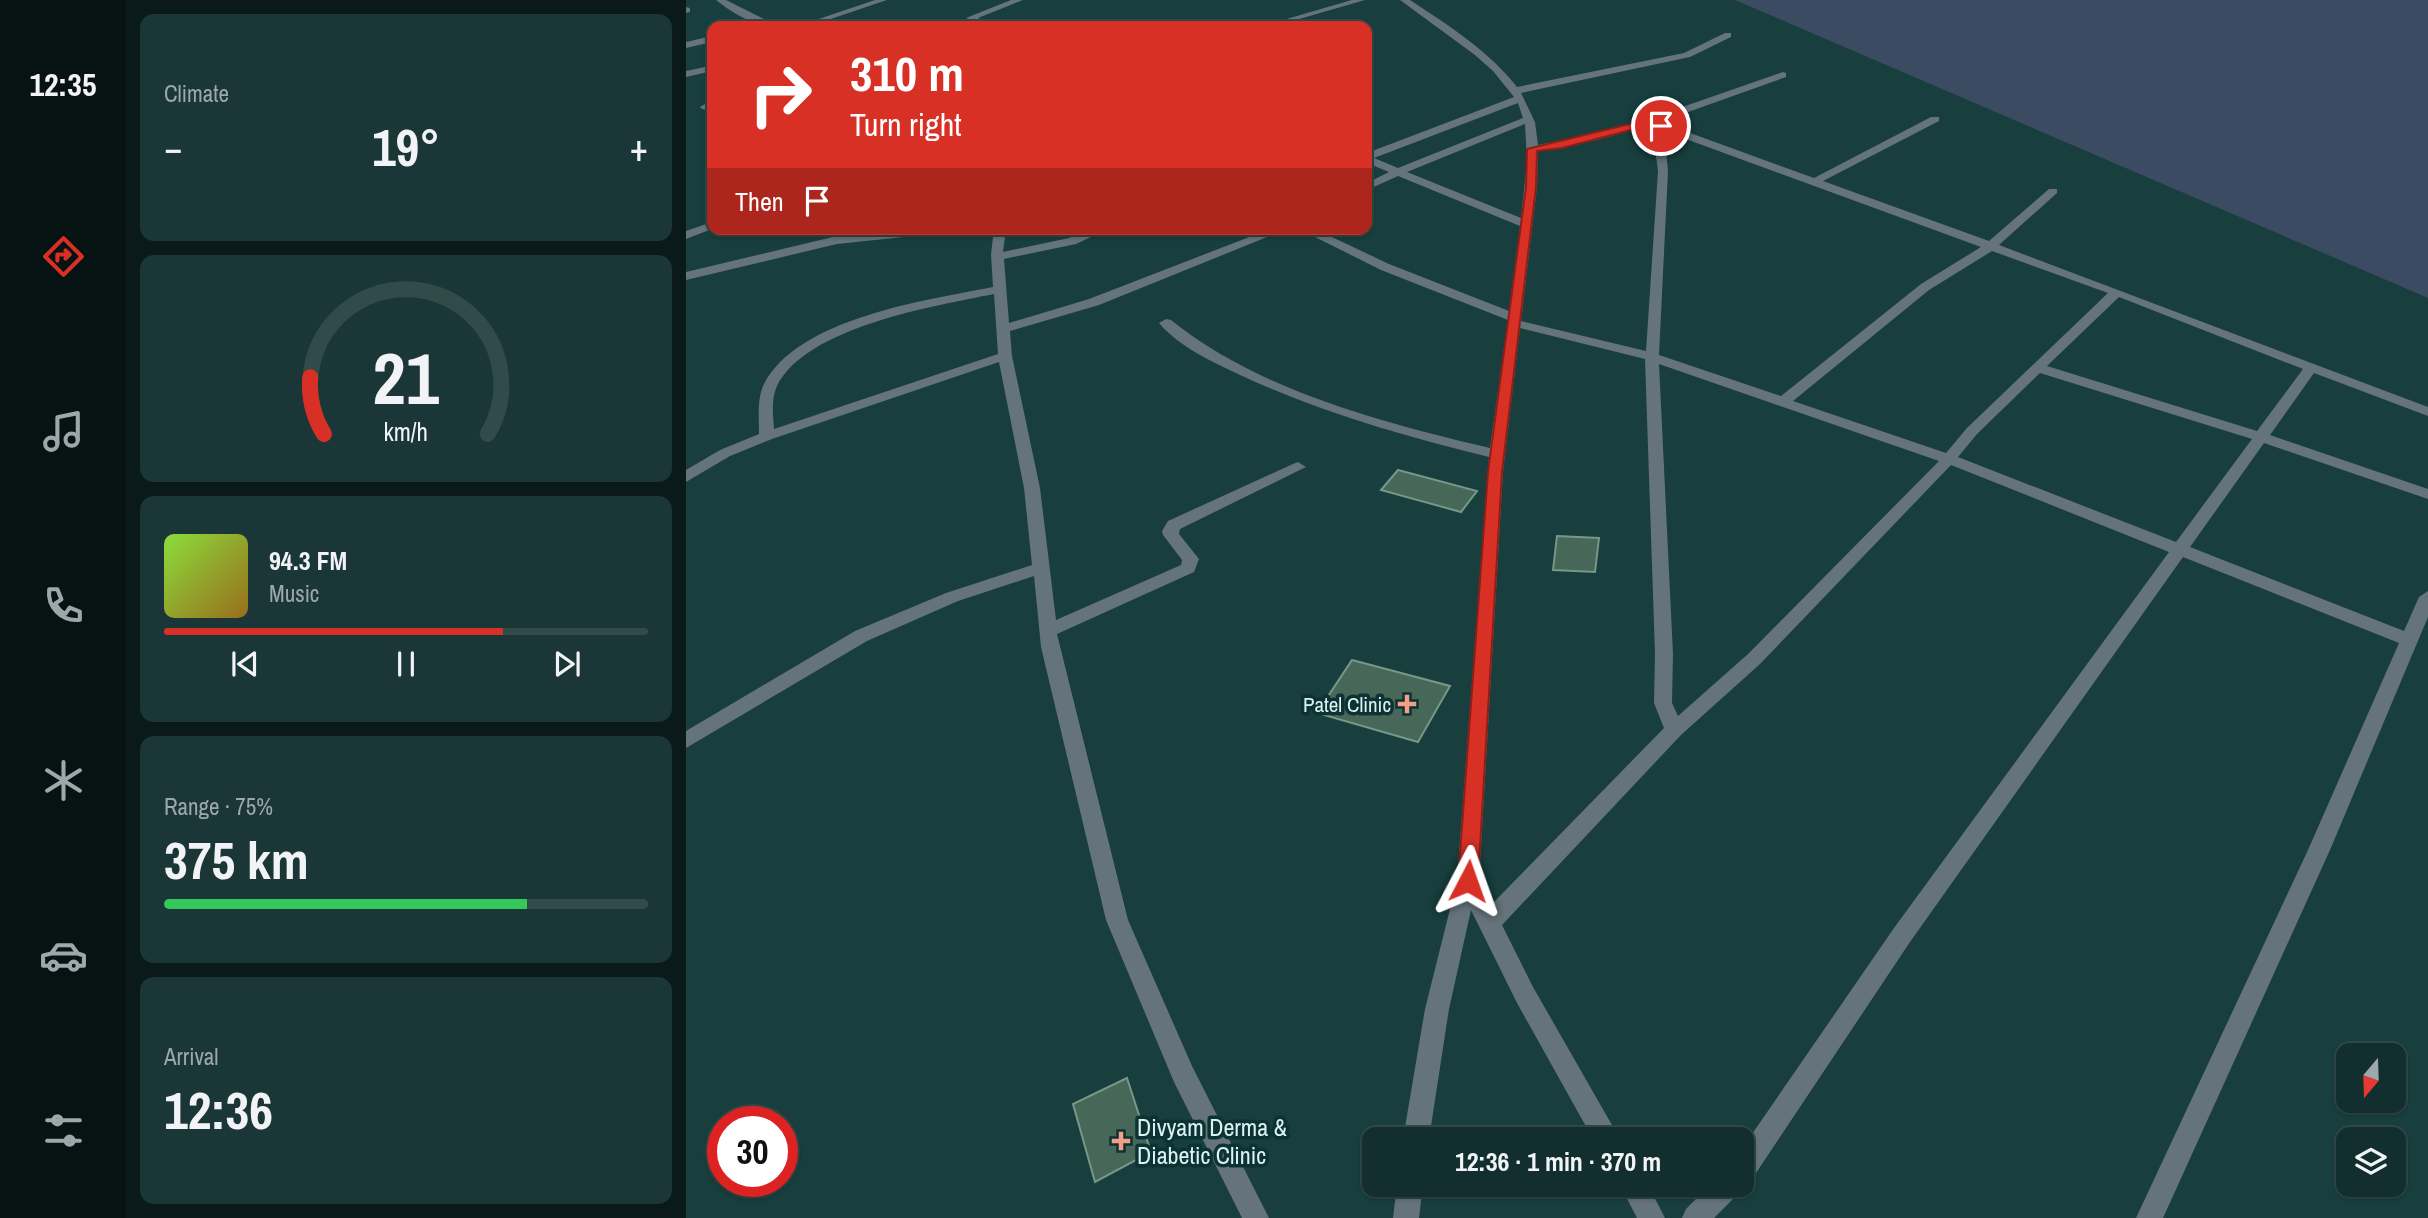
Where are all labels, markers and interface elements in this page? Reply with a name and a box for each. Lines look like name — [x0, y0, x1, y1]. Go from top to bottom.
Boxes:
text: 310 m — [850, 40, 964, 106]
icon: right — [735, 49, 826, 140]
text: 12:35 — [29, 63, 97, 106]
text: Climate — [164, 78, 229, 109]
pin — [1631, 96, 1691, 156]
text: Turn right — [850, 103, 962, 146]
icon: arrive — [1642, 107, 1680, 145]
text: 19° — [372, 112, 440, 182]
text: − — [164, 122, 182, 173]
text: + — [630, 122, 648, 173]
icon: arrive — [798, 182, 836, 220]
text: Then — [735, 184, 784, 219]
icon: directions — [39, 232, 88, 281]
text: 21 — [373, 330, 440, 428]
icon: music — [39, 407, 88, 456]
text: km/h — [384, 415, 428, 449]
text: 94.3 FM — [269, 543, 347, 578]
text: Music — [269, 578, 319, 609]
icon: phone — [39, 581, 88, 630]
icon: previous — [226, 645, 264, 683]
icon: pause — [387, 645, 425, 683]
icon: next — [548, 645, 586, 683]
place label: Patel Clinic — [1303, 690, 1391, 719]
marker: Patel Clinic — [1397, 694, 1417, 714]
icon: climate — [39, 756, 88, 805]
text: Range · 75% — [164, 791, 273, 822]
text: 375 km — [164, 825, 309, 895]
position arrow — [1431, 844, 1505, 918]
icon: car — [39, 931, 88, 980]
text: Arrival — [164, 1041, 219, 1072]
north arrow — [2336, 1043, 2406, 1113]
map controls — [2336, 1043, 2406, 1197]
text: 12:36 — [164, 1075, 273, 1145]
icon: filters — [39, 1106, 88, 1155]
speed limit sign: 30 — [707, 1106, 798, 1197]
place label: Divyam Derma & Diabetic Clinic — [1137, 1111, 1287, 1171]
button: layers — [2336, 1127, 2406, 1197]
marker: Divyam Derma & Diabetic Clinic — [1111, 1131, 1131, 1151]
text: 12:36 · 1 min · 370 m — [1455, 1144, 1661, 1179]

